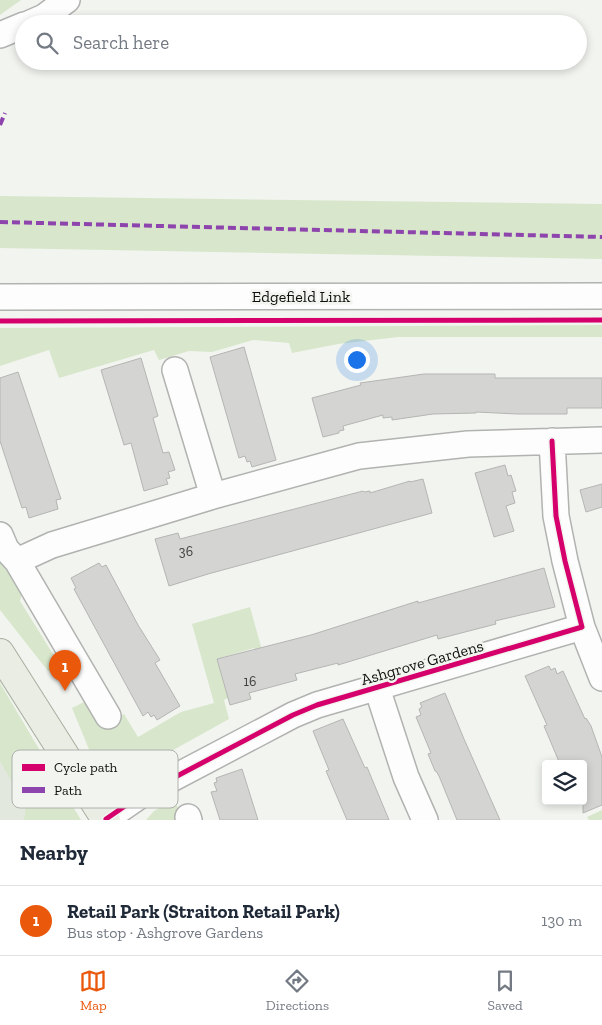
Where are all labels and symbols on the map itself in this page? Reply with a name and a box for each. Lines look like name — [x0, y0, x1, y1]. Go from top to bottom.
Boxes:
street label: Edgefield Link — [252, 287, 351, 306]
your location — [344, 347, 370, 373]
house number: 36 — [179, 543, 193, 560]
street label: Ashgrove Gardens — [359, 636, 486, 689]
pin: 1 — [49, 650, 81, 691]
house number: 16 — [244, 673, 256, 690]
legend — [12, 750, 178, 808]
text: Cycle path — [54, 759, 118, 776]
text: Path — [54, 782, 82, 799]

